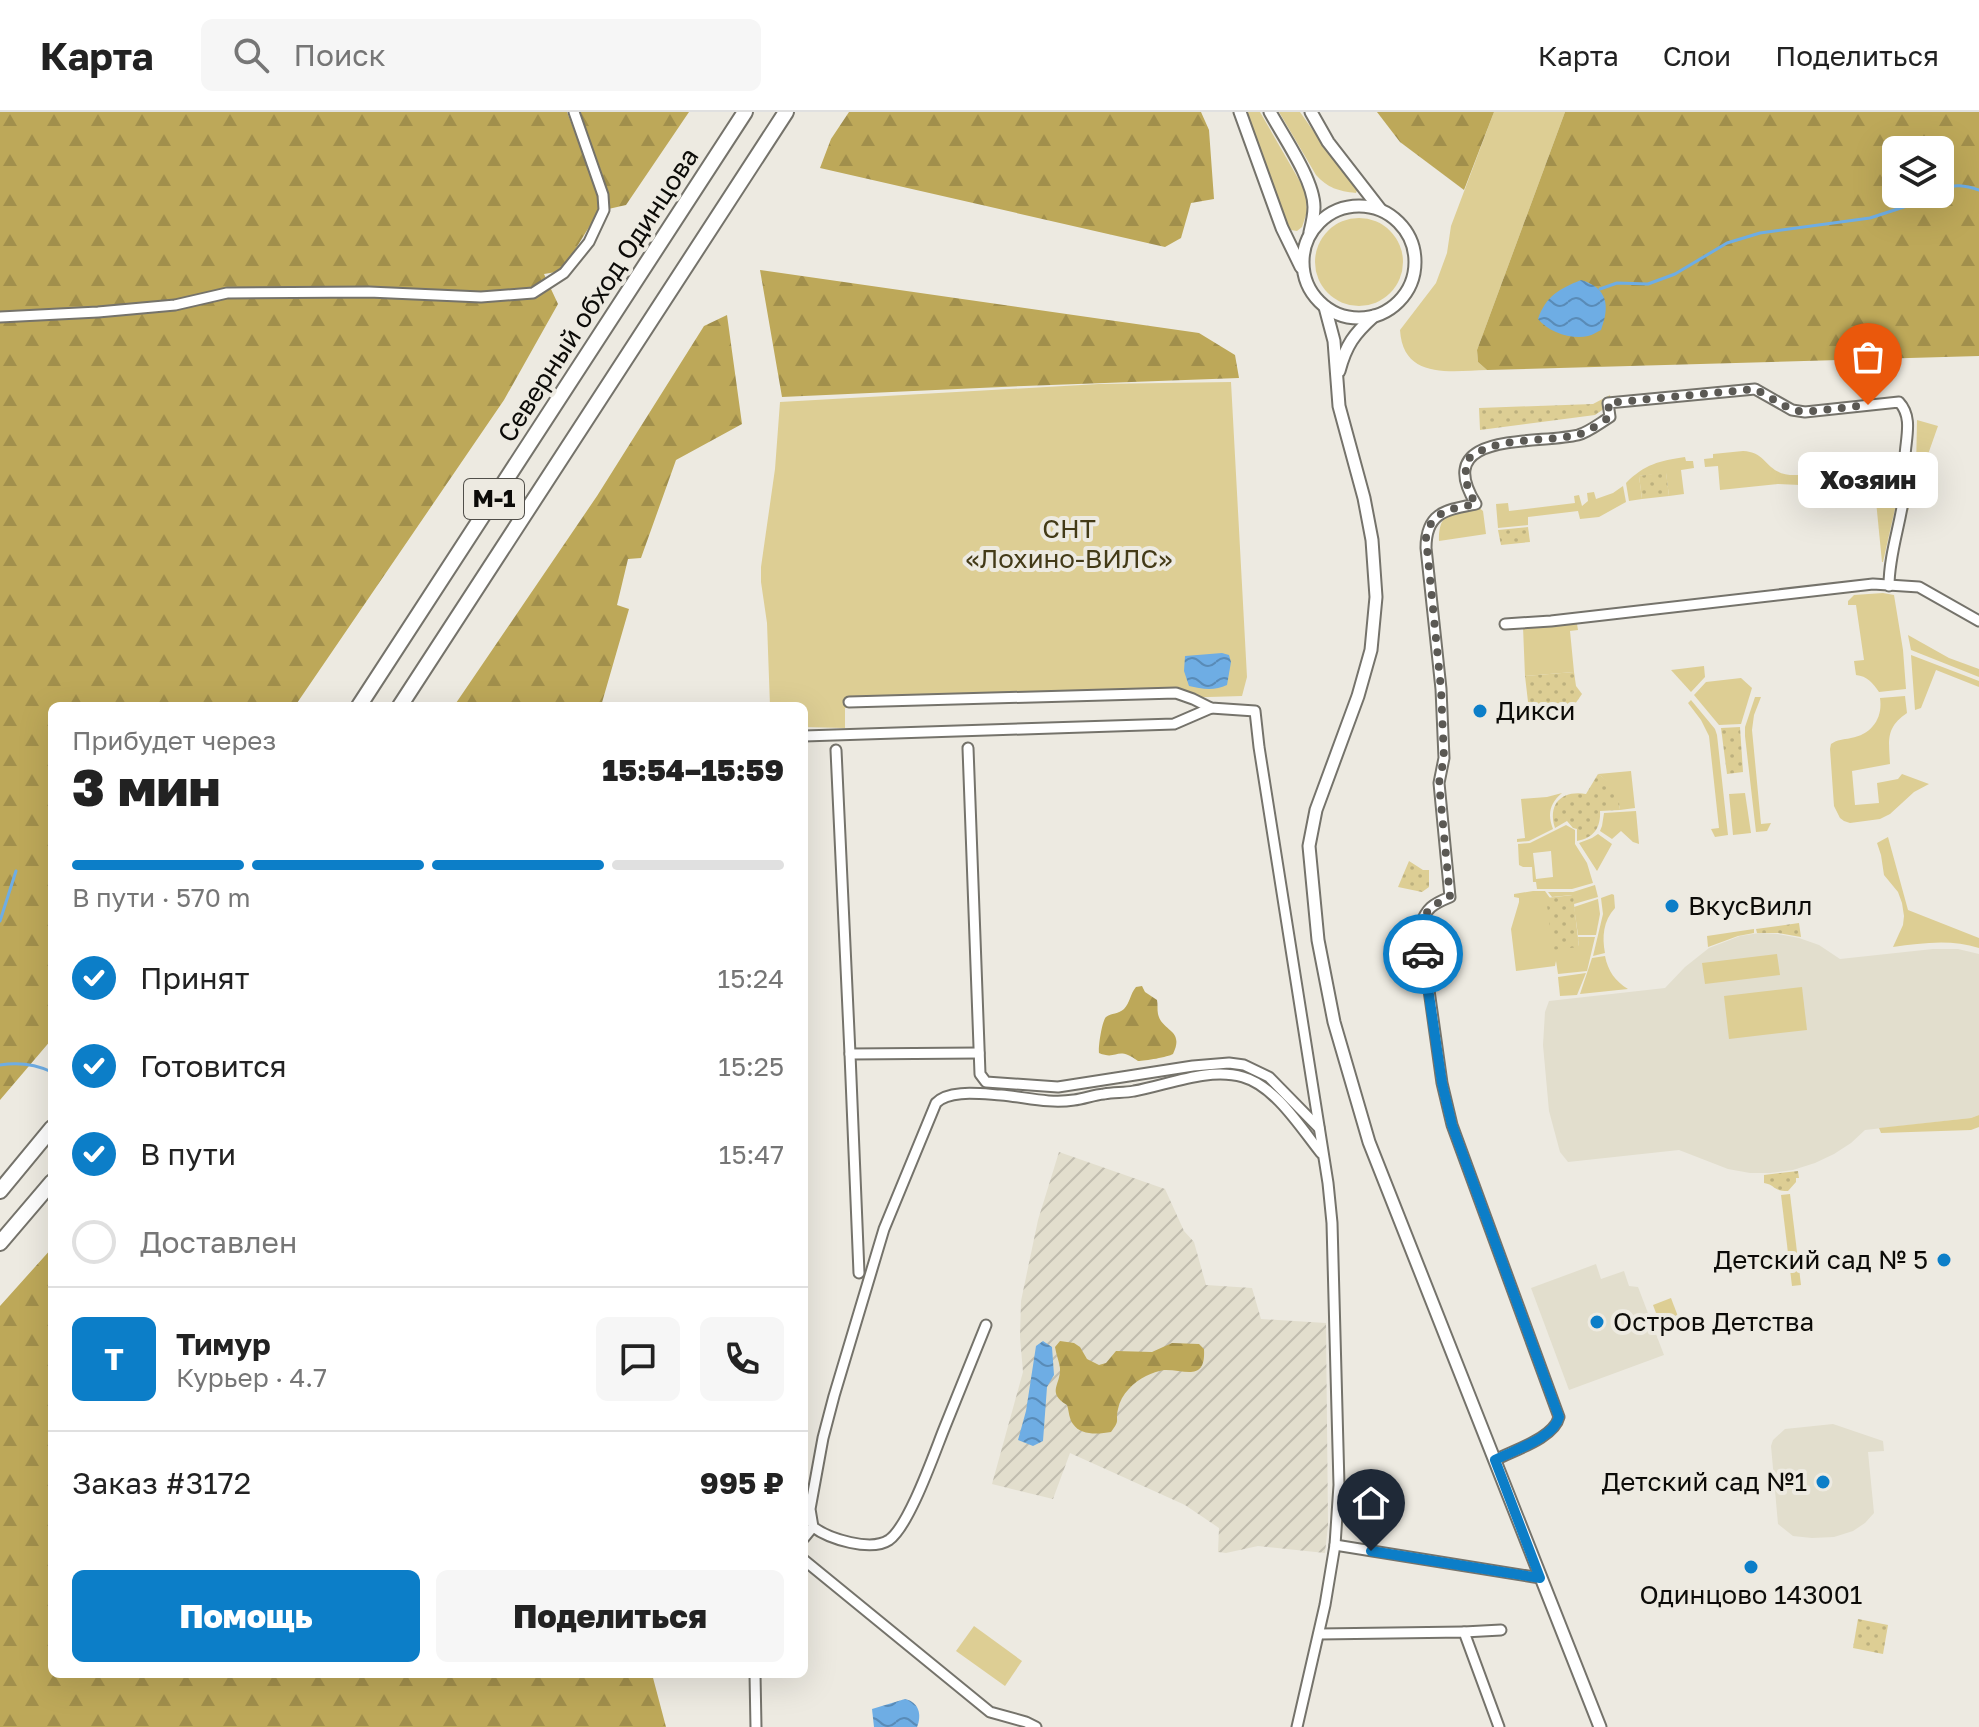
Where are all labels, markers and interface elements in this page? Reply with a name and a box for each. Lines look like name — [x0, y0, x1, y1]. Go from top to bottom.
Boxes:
search box — [201, 19, 761, 91]
text: Карта — [40, 33, 153, 78]
icon: search — [229, 33, 273, 77]
text: Поиск — [293, 37, 386, 73]
text: Карта — [1538, 39, 1619, 72]
text: Слои — [1663, 39, 1731, 72]
text: Поделиться — [1775, 39, 1939, 72]
map controls — [1882, 136, 1954, 208]
button: layers — [1882, 136, 1954, 208]
street label: Северный обход Одинцова — [491, 142, 704, 448]
pin — [1834, 323, 1902, 405]
icon: bag — [1846, 335, 1890, 379]
callout: Хозяин — [1798, 453, 1938, 509]
text: Хозяин — [1820, 464, 1916, 495]
road number: М-1 — [464, 479, 524, 519]
park label: СНТ «Лохино-ВИЛС» — [965, 513, 1173, 574]
place label: Дикси — [1496, 695, 1575, 726]
marker: Дикси — [1471, 702, 1489, 720]
text: Прибудет через — [72, 725, 276, 756]
text: 15:54–15:59 — [602, 752, 784, 788]
text: 3 мин — [72, 755, 220, 817]
text: В пути · 570 m — [72, 882, 251, 913]
place label: ВкусВилл — [1688, 890, 1813, 921]
marker: ВкусВилл — [1663, 897, 1681, 915]
courier — [1383, 914, 1463, 994]
icon: car — [1401, 932, 1445, 976]
icon: check — [72, 956, 116, 1000]
text: Принят — [140, 960, 249, 996]
text: 15:24 — [718, 963, 784, 994]
icon: check — [72, 1044, 116, 1088]
text: Готовится — [140, 1048, 287, 1084]
text: 15:25 — [718, 1051, 784, 1082]
icon: check — [72, 1132, 116, 1176]
text: В пути — [140, 1136, 236, 1172]
text: 15:47 — [719, 1139, 784, 1170]
text: Доставлен — [140, 1224, 297, 1260]
place label: Детский сад № 5 — [1713, 1244, 1928, 1275]
marker: Детский сад № 5 — [1935, 1251, 1953, 1269]
place label: Остров Детства — [1613, 1306, 1814, 1337]
marker: Остров Детства — [1588, 1313, 1606, 1331]
button: chat — [596, 1317, 680, 1401]
button: phone — [700, 1317, 784, 1401]
text: Тимур — [176, 1326, 271, 1362]
text: Т — [104, 1341, 124, 1377]
text: Курьер · 4.7 — [176, 1362, 327, 1393]
text: Заказ #3172 — [72, 1465, 251, 1501]
text: 995 ₽ — [700, 1465, 784, 1501]
place label: Детский сад №1 — [1601, 1466, 1807, 1497]
pin — [1337, 1469, 1405, 1551]
marker: Детский сад №1 — [1814, 1473, 1832, 1491]
icon: home — [1349, 1481, 1393, 1525]
marker: Одинцово 143001 — [1742, 1558, 1760, 1576]
button: Помощь — [72, 1570, 420, 1662]
button: Поделиться — [436, 1570, 784, 1662]
place label: Одинцово 143001 — [1640, 1579, 1862, 1610]

